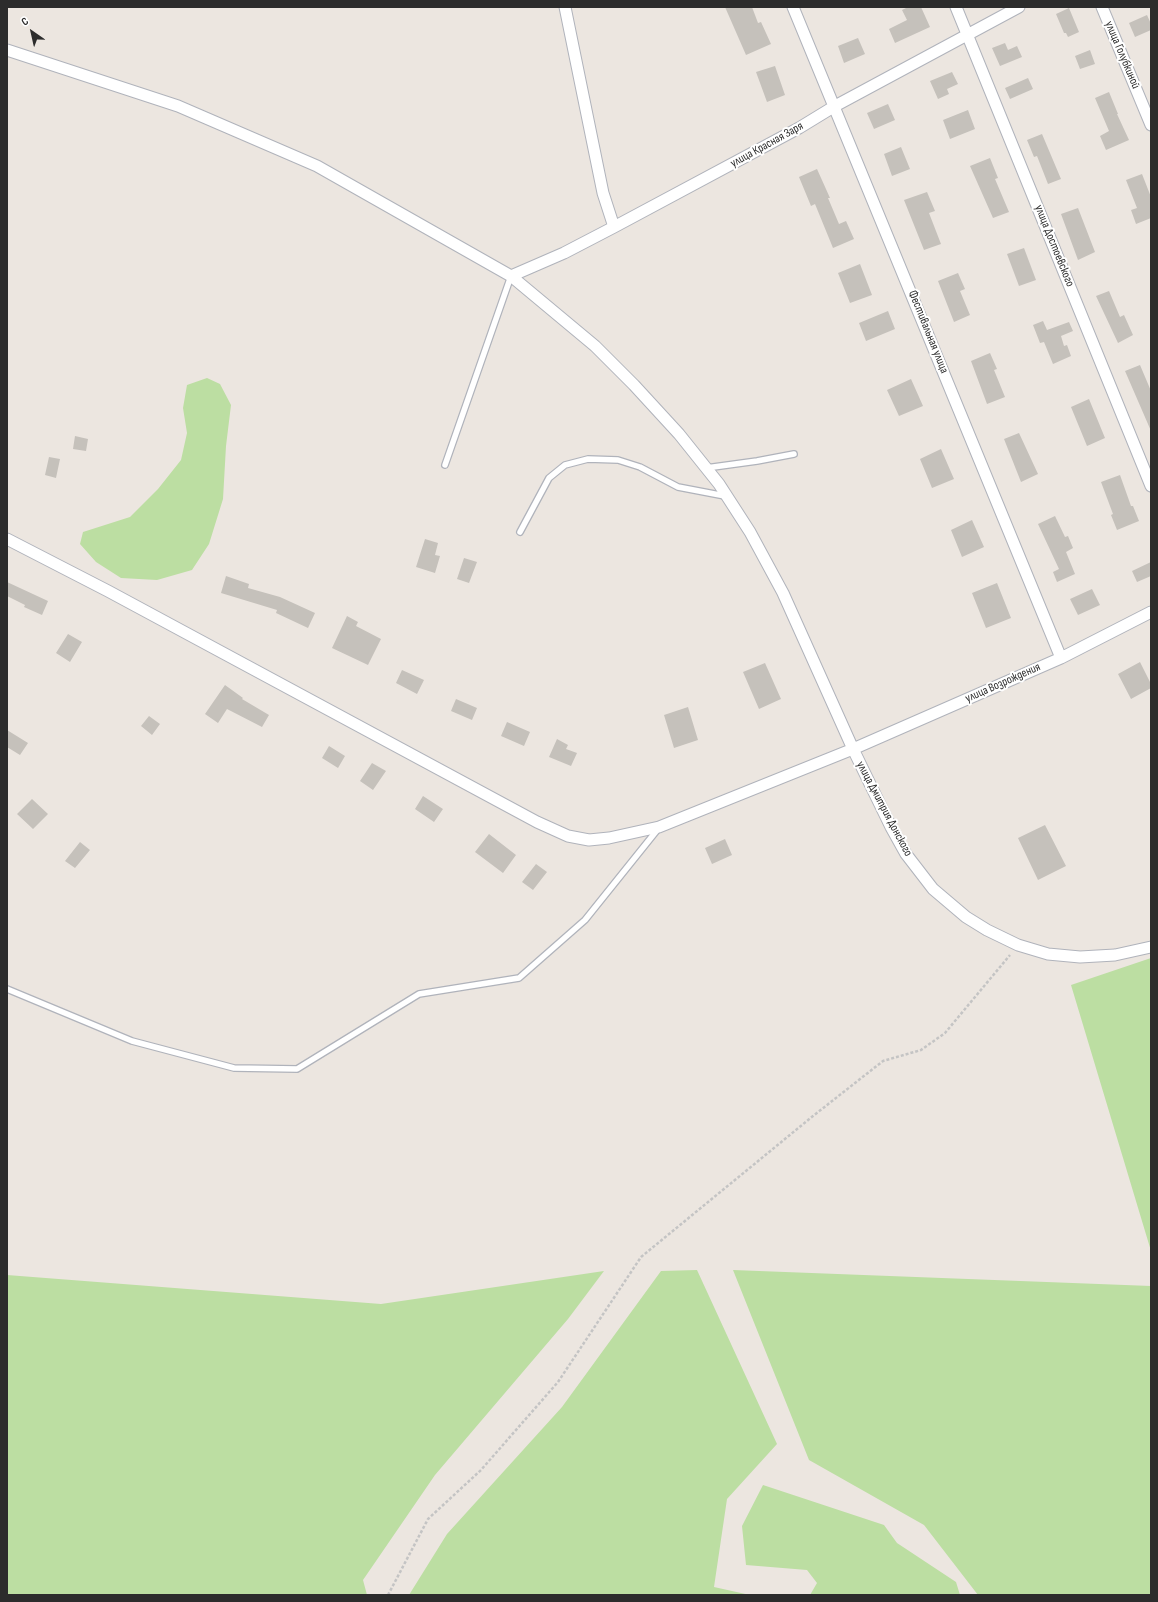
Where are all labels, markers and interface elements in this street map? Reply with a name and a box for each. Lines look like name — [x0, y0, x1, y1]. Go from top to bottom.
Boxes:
north arrow — [12, 12, 52, 52]
text: С — [19, 15, 31, 29]
street label: улица Голубкиной — [1101, 19, 1143, 91]
street label: улица Красная Заря — [728, 119, 806, 171]
street label: улица Достоевского — [1031, 203, 1077, 289]
street label: Фестивальная улица — [905, 289, 951, 375]
street label: улица Возрождения — [963, 660, 1043, 706]
street label: улица Дмитрия Донского — [853, 759, 915, 859]

